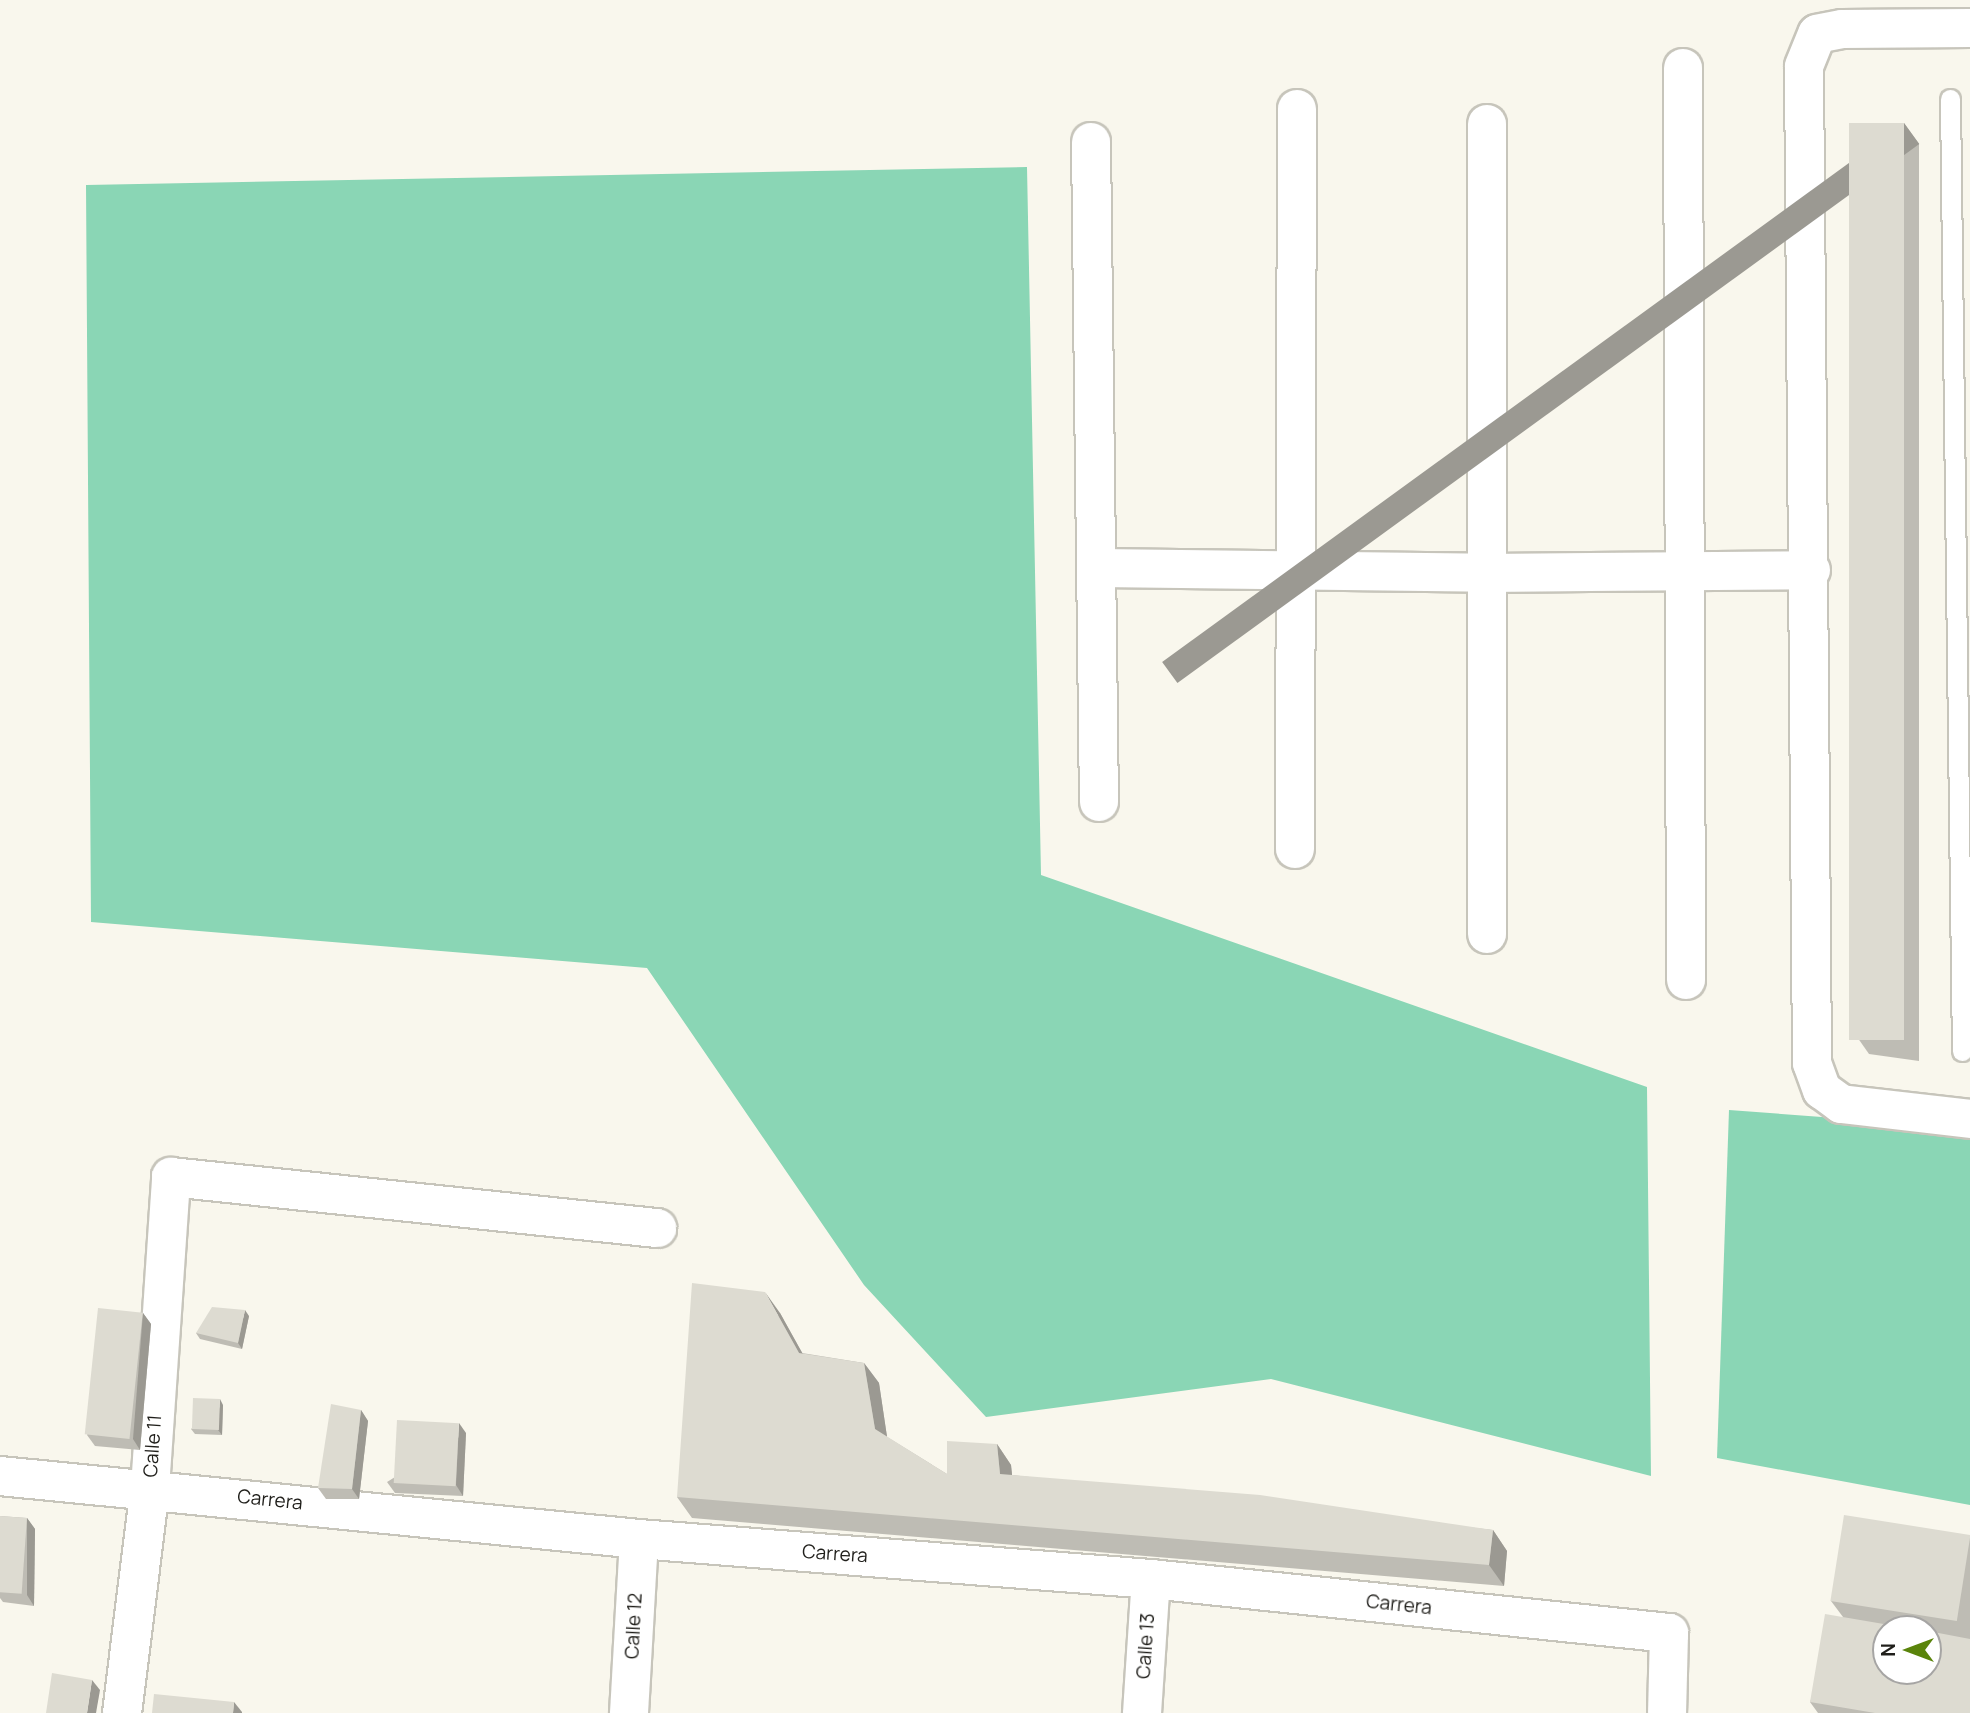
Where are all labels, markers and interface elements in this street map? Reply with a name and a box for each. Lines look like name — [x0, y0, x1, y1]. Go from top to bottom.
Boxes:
street label: Calle 11 — [139, 1414, 167, 1478]
street label: Carrera — [236, 1485, 304, 1515]
street label: Carrera — [801, 1540, 869, 1568]
street label: Carrera — [1365, 1590, 1433, 1620]
street label: Calle 12 — [621, 1592, 647, 1660]
street label: Calle 13 — [1132, 1612, 1160, 1680]
north arrow — [1872, 1615, 1942, 1685]
text: N — [1875, 1643, 1901, 1657]

